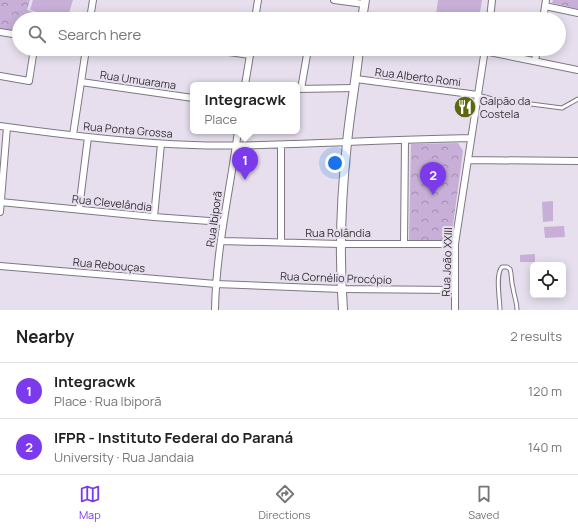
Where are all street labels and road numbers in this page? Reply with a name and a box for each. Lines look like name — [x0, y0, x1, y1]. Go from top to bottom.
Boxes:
street label: Rua Alberto Romi — [374, 64, 462, 89]
street label: Rua Umuarama — [99, 67, 177, 92]
street label: Rua Ponta Grossa — [83, 118, 173, 141]
street label: Rua Ibiporã — [202, 190, 225, 248]
street label: Rua Clevelândia — [71, 191, 153, 214]
street label: Rua Rolândia — [305, 225, 371, 240]
street label: Rua João XXIII — [438, 227, 455, 297]
street label: Rua Rebouças — [72, 254, 146, 275]
street label: Rua Cornélio Procópio — [280, 268, 393, 287]

